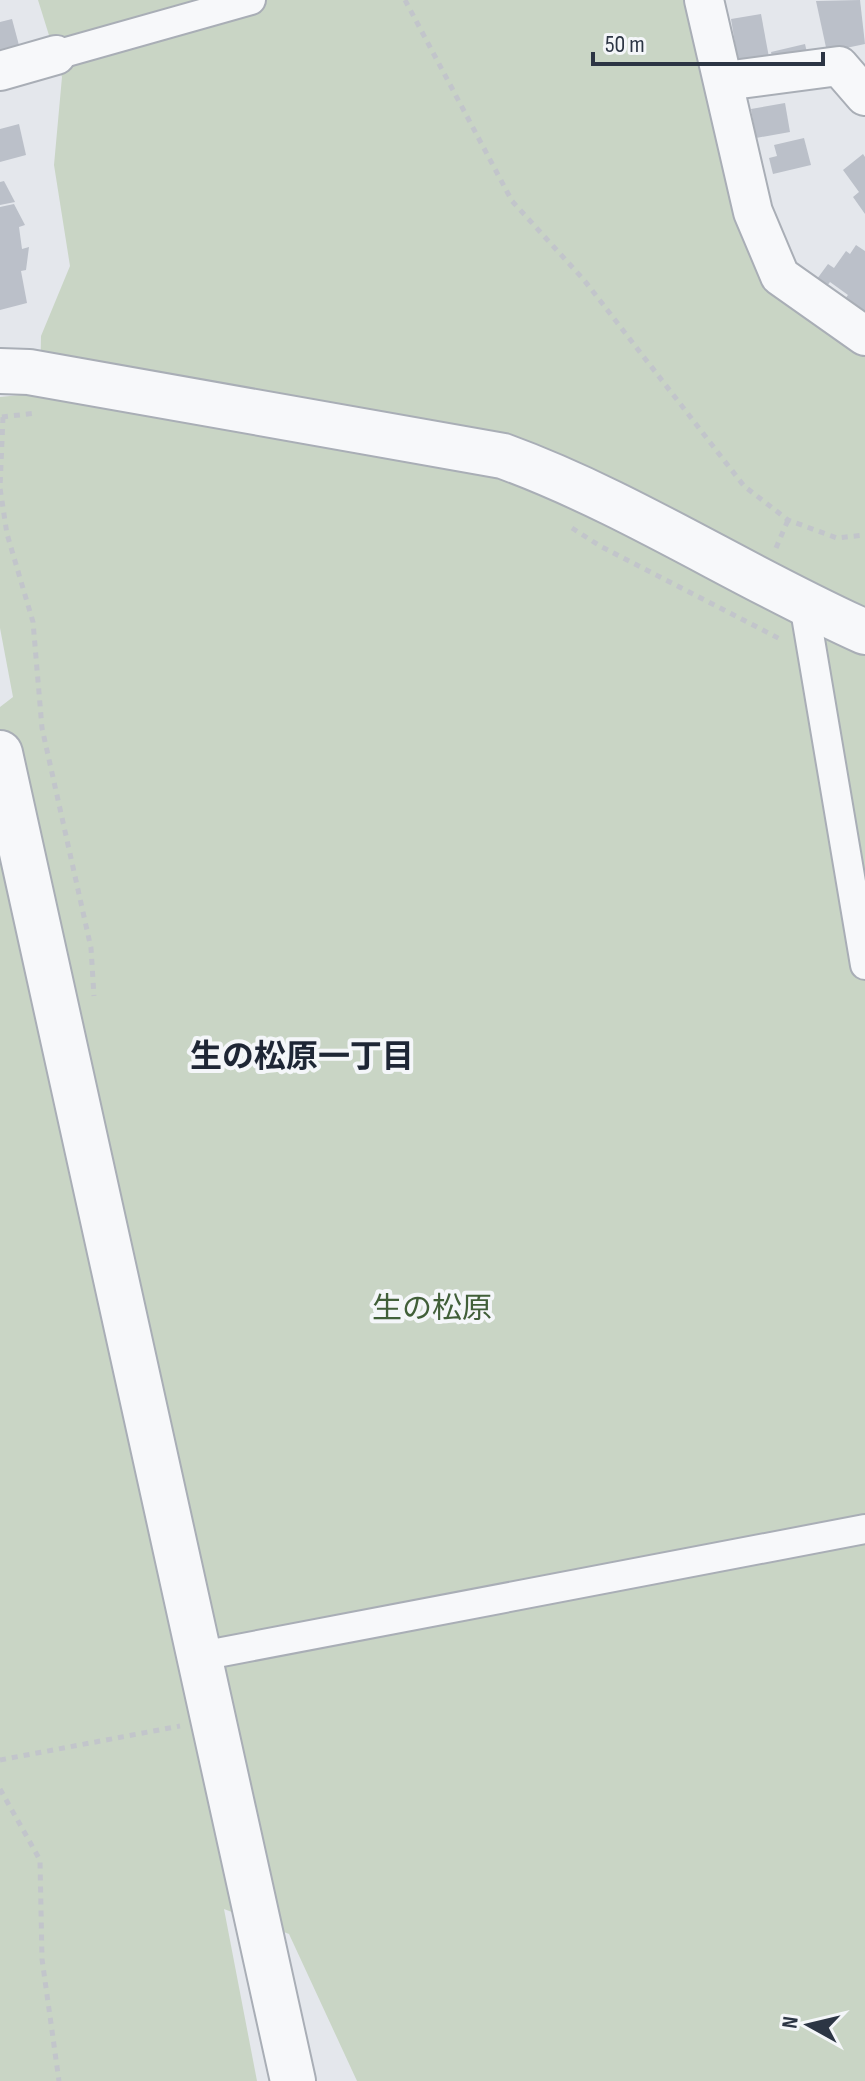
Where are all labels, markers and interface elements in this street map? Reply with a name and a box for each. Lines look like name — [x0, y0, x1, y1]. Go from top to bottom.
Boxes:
scale bar — [593, 16, 823, 66]
text: 50 m — [605, 30, 645, 59]
district label: 生の松原一丁目 — [190, 1038, 414, 1077]
park label: 生の松原 — [372, 1291, 492, 1327]
north arrow — [769, 1985, 849, 2065]
text: N — [776, 2015, 805, 2030]

